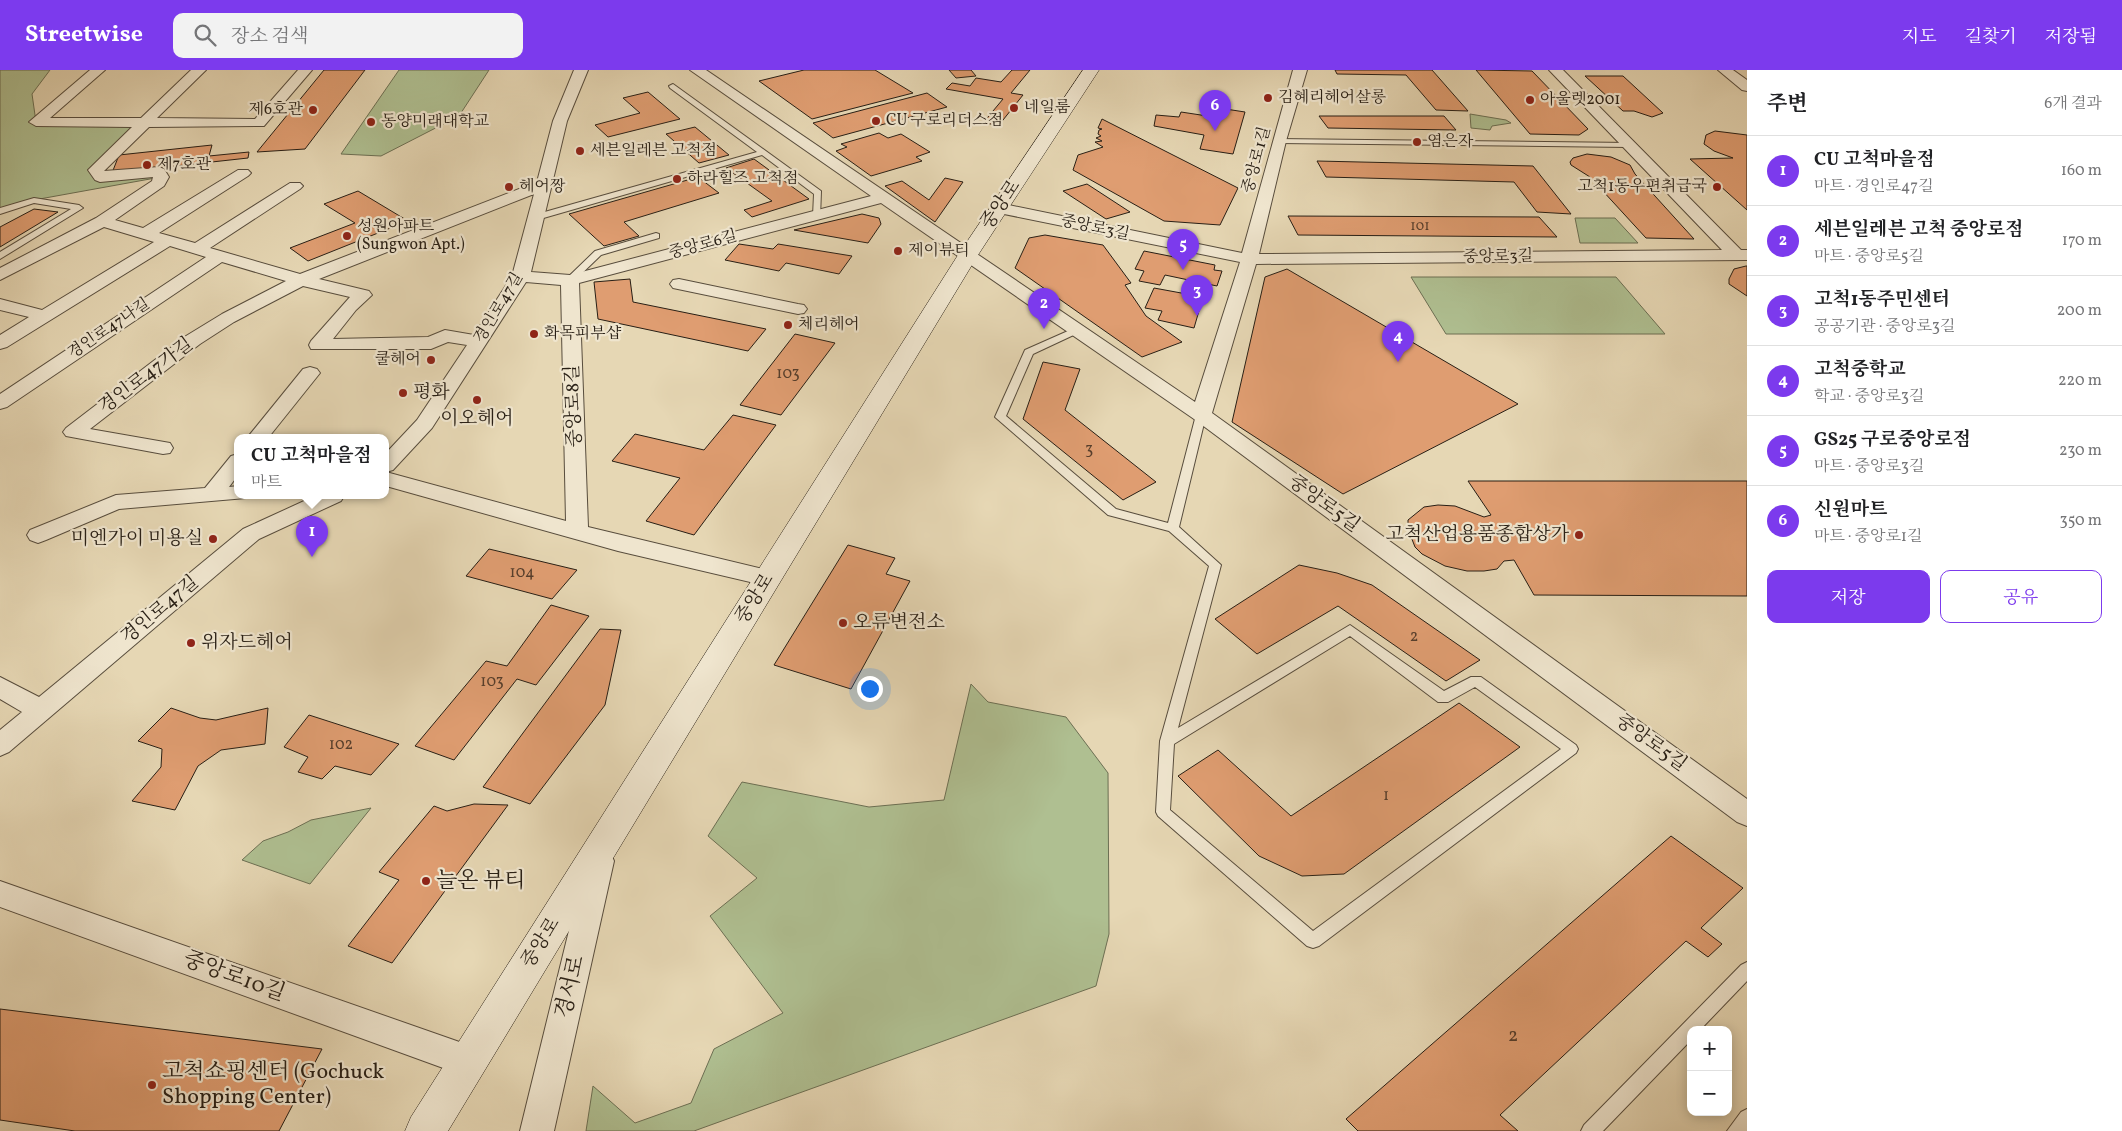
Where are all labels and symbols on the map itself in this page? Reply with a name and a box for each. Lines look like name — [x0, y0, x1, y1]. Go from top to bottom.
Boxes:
place label: 김혜리헤어살롱 — [1278, 87, 1386, 109]
place label: 아울렛2001 — [1540, 89, 1621, 111]
pin: 6 — [1199, 90, 1231, 131]
marker: 김혜리헤어살롱 — [1262, 92, 1274, 104]
marker: 아울렛2001 — [1524, 94, 1536, 106]
place label: 네일룸 — [1024, 97, 1071, 119]
place label: 제6호관 — [249, 99, 304, 121]
marker: 네일룸 — [1008, 102, 1020, 114]
marker: 제6호관 — [307, 104, 319, 116]
place label: CU 구로리더스점 — [886, 110, 1003, 132]
place label: 동양미래대학교 — [381, 111, 489, 133]
marker: CU 구로리더스점 — [870, 115, 882, 127]
marker: 동양미래대학교 — [365, 116, 377, 128]
street label: 중앙로1길 — [1238, 124, 1276, 196]
place label: 염은자 — [1427, 131, 1474, 153]
marker: 염은자 — [1411, 136, 1423, 148]
place label: 세븐일레븐 고척점 — [590, 140, 717, 162]
marker: 세븐일레븐 고척점 — [574, 145, 586, 157]
place label: 제7호관 — [157, 154, 212, 176]
marker: 제7호관 — [141, 159, 153, 171]
place label: 하라힐즈 고척점 — [687, 168, 798, 190]
marker: 하라힐즈 고척점 — [671, 173, 683, 185]
street label: 중앙로 — [975, 175, 1027, 235]
place label: 헤어짱 — [519, 176, 566, 198]
place label: 고척1동우편취급국 — [1577, 176, 1708, 198]
marker: 헤어짱 — [503, 181, 515, 193]
marker: 고척1동우편취급국 — [1711, 181, 1723, 193]
street label: 중앙로3길 — [1058, 210, 1132, 246]
place label: 성원아파트 (Sungwon Apt.) — [357, 216, 465, 256]
house number: 101 — [1410, 217, 1430, 236]
street label: 중앙로6길 — [666, 225, 740, 265]
pin: 5 — [1167, 229, 1199, 270]
marker: 성원아파트 (Sungwon Apt.) — [341, 230, 353, 242]
place label: 제이뷰티 — [908, 240, 970, 262]
marker: 제이뷰티 — [892, 245, 904, 257]
street label: 중앙로3길 — [1463, 245, 1533, 269]
street label: 경인로47길 — [469, 268, 529, 348]
pin: 3 — [1181, 275, 1213, 316]
pin: 2 — [1028, 288, 1060, 329]
street label: 경인로47나길 — [64, 293, 154, 365]
place label: 체리헤어 — [798, 314, 860, 336]
marker: 체리헤어 — [782, 319, 794, 331]
pin: 4 — [1382, 321, 1414, 362]
place label: 화목피부샵 — [544, 323, 622, 345]
marker: 화목피부샵 — [528, 328, 540, 340]
street label: 경인로47가길 — [93, 332, 199, 420]
place label: 쿨헤어 — [375, 349, 421, 371]
marker: 쿨헤어 — [425, 354, 437, 366]
house number: 103 — [776, 363, 800, 385]
street label: 중앙로8길 — [560, 364, 588, 448]
place label: 평화 — [413, 380, 450, 406]
marker: 평화 — [397, 387, 409, 399]
marker: 이오헤어 — [471, 394, 483, 406]
place label: 이오헤어 — [440, 406, 514, 432]
house number: 3 — [1085, 439, 1093, 461]
street label: 중앙로5길 — [1283, 469, 1365, 539]
pin: 1 — [296, 516, 328, 557]
place label: 고척산업용품종합상가 — [1385, 522, 1570, 548]
place label: 미엔가이 미용실 — [71, 526, 203, 552]
marker: 고척산업용품종합상가 — [1573, 529, 1585, 541]
marker: 미엔가이 미용실 — [207, 533, 219, 545]
house number: 104 — [510, 562, 534, 584]
street label: 중앙로 — [729, 569, 781, 629]
street label: 경인로47길 — [116, 570, 204, 650]
place label: 오류변전소 — [853, 610, 945, 636]
marker: 오류변전소 — [837, 617, 849, 629]
house number: 2 — [1410, 626, 1418, 648]
place label: 위자드헤어 — [201, 630, 293, 656]
marker: 위자드헤어 — [185, 637, 197, 649]
house number: 103 — [480, 671, 504, 693]
your location — [857, 676, 883, 702]
street label: 중앙로5길 — [1610, 708, 1692, 778]
house number: 102 — [329, 734, 353, 756]
house number: 1 — [1383, 785, 1389, 807]
place label: 늘온 뷰티 — [436, 866, 525, 897]
marker: 늘온 뷰티 — [420, 875, 432, 887]
street label: 중앙로 — [515, 913, 567, 973]
street label: 중앙로10길 — [179, 944, 289, 1010]
street label: 경서로 — [549, 952, 593, 1022]
house number: 2 — [1508, 1023, 1518, 1049]
place label: 고척쇼핑센터 (Gochuck Shopping Center) — [162, 1057, 384, 1113]
marker: 고척쇼핑센터 (Gochuck Shopping Center) — [146, 1079, 158, 1091]

